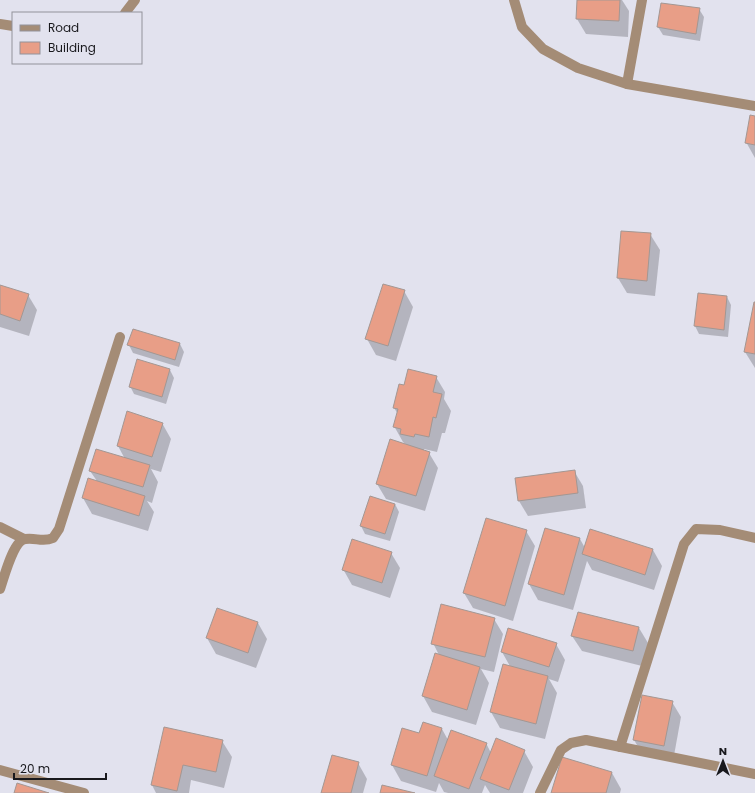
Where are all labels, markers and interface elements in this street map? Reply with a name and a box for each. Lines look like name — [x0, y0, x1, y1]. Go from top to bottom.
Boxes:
legend — [12, 12, 142, 64]
text: Road — [48, 19, 79, 36]
text: Building — [48, 39, 96, 56]
north arrow — [703, 741, 743, 781]
text: N — [719, 743, 727, 759]
scale bar — [14, 755, 106, 781]
text: 20 m — [20, 760, 50, 777]

